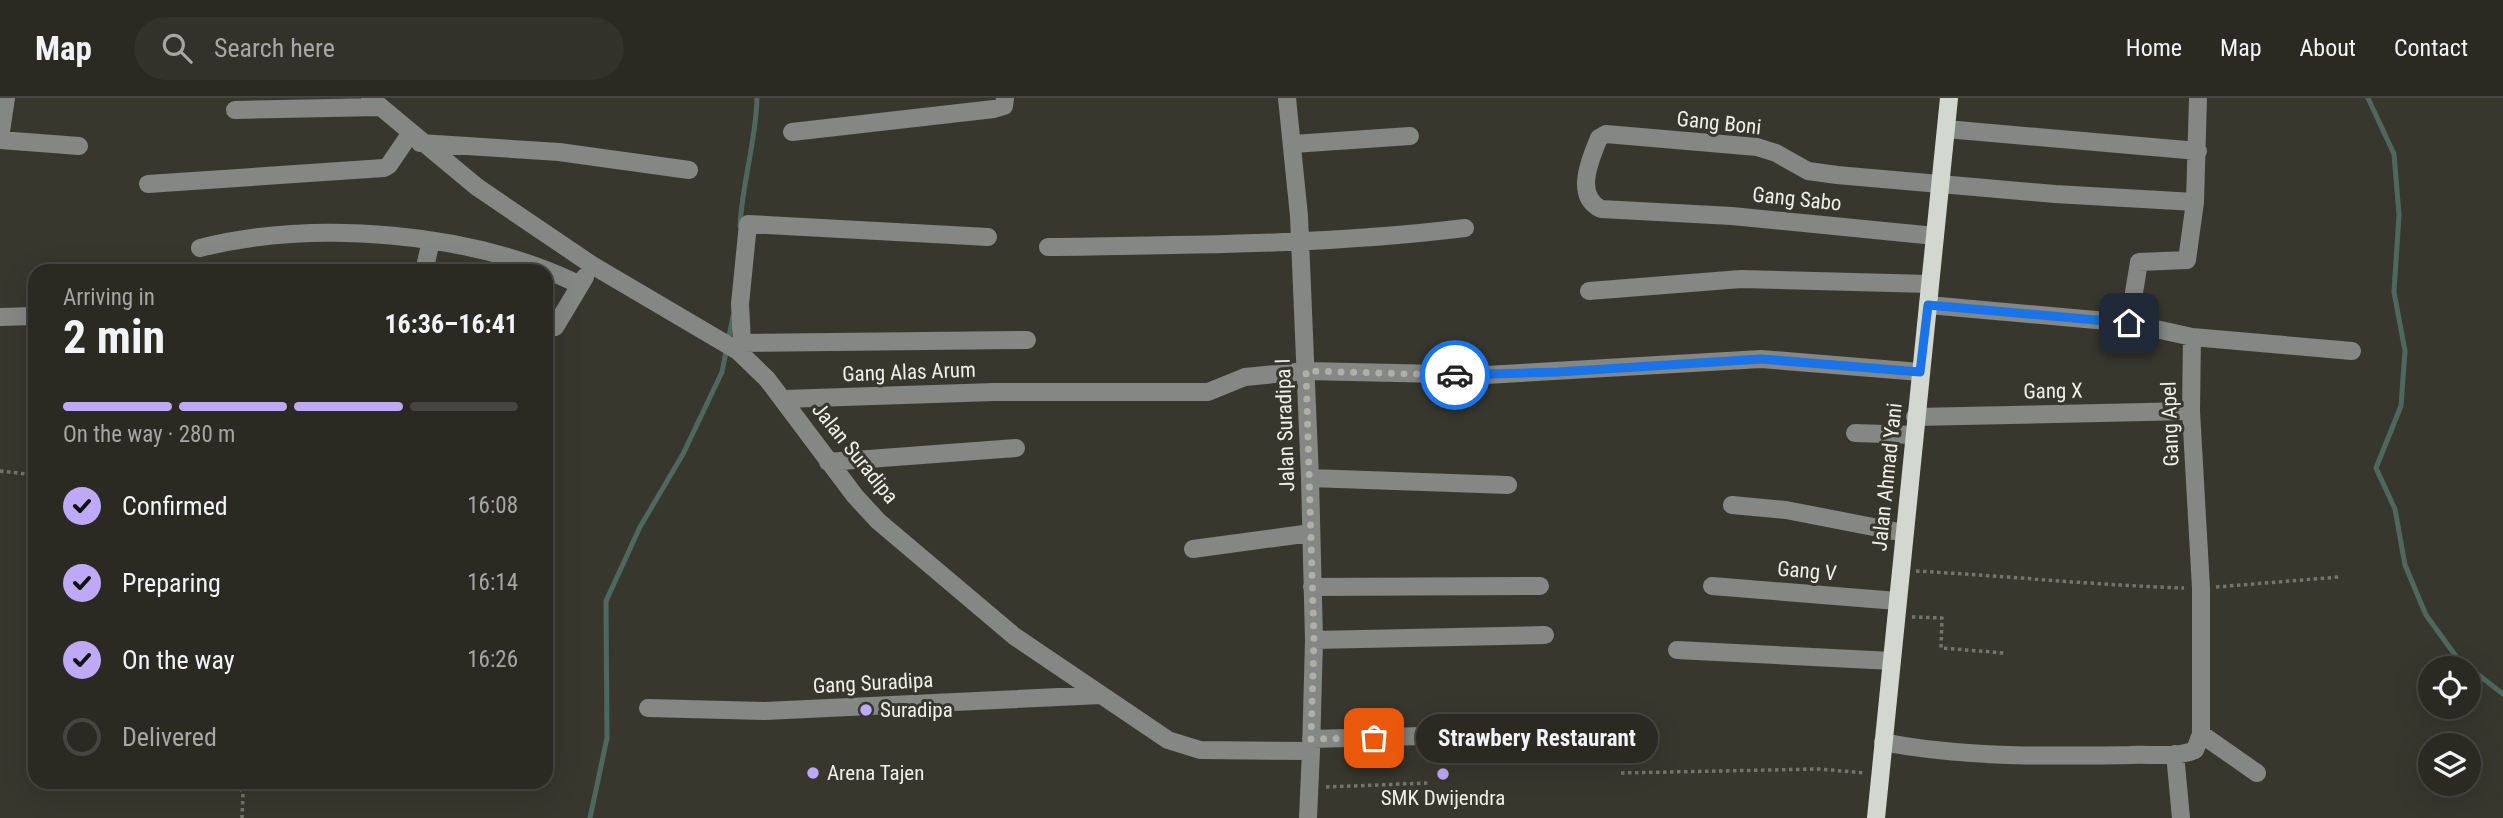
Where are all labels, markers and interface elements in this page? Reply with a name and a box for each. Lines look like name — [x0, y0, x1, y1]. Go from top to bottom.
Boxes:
search box — [134, 17, 624, 80]
text: Map — [35, 29, 92, 68]
icon: search — [158, 29, 196, 67]
text: Search here — [214, 33, 335, 63]
text: Home — [2126, 34, 2182, 62]
text: Map — [2220, 34, 2262, 62]
text: About — [2300, 34, 2356, 62]
text: Contact — [2394, 34, 2468, 62]
street label: Gang Boni — [1676, 107, 1762, 139]
street label: Gang Sabo — [1751, 182, 1843, 216]
text: Arriving in — [63, 284, 155, 311]
pin — [2099, 293, 2159, 353]
icon: home — [2110, 304, 2148, 342]
text: 16:36–16:41 — [384, 309, 518, 339]
text: 2 min — [63, 310, 165, 364]
courier — [1420, 340, 1490, 410]
icon: car — [1436, 356, 1474, 394]
street label: Gang Alas Arum — [842, 358, 976, 386]
street label: Jalan Suradipa I — [1271, 358, 1299, 492]
street label: Gang X — [2023, 378, 2083, 404]
street label: Gang Apel — [2157, 381, 2183, 467]
street label: Jalan Suradipa — [807, 398, 903, 508]
street label: Jalan Ahmad Yani — [1867, 402, 1907, 552]
text: On the way · 280 m — [63, 421, 235, 448]
icon: check — [63, 487, 101, 525]
text: Confirmed — [122, 491, 228, 521]
text: 16:08 — [467, 492, 518, 519]
street label: Gang V — [1776, 556, 1838, 586]
icon: check — [63, 564, 101, 602]
text: Preparing — [122, 568, 221, 598]
text: 16:14 — [467, 569, 518, 596]
icon: check — [63, 641, 101, 679]
text: On the way — [122, 645, 235, 675]
text: 16:26 — [467, 646, 518, 673]
map controls — [2418, 656, 2481, 796]
button: locate — [2418, 656, 2481, 719]
street label: Gang Suradipa — [812, 668, 934, 698]
place label: Suradipa — [880, 698, 953, 722]
marker: Suradipa — [858, 702, 874, 718]
pin — [1344, 708, 1404, 768]
callout: Strawbery Restaurant — [1416, 714, 1658, 762]
icon: bag — [1355, 719, 1393, 757]
text: Delivered — [122, 722, 217, 752]
text: Strawbery Restaurant — [1438, 725, 1636, 752]
button: layers — [2418, 733, 2481, 796]
place label: Arena Tajen — [827, 761, 924, 785]
marker: Arena Tajen — [805, 765, 821, 781]
marker: SMK Dwijendra — [1435, 766, 1451, 782]
place label: SMK Dwijendra — [1381, 786, 1505, 810]

